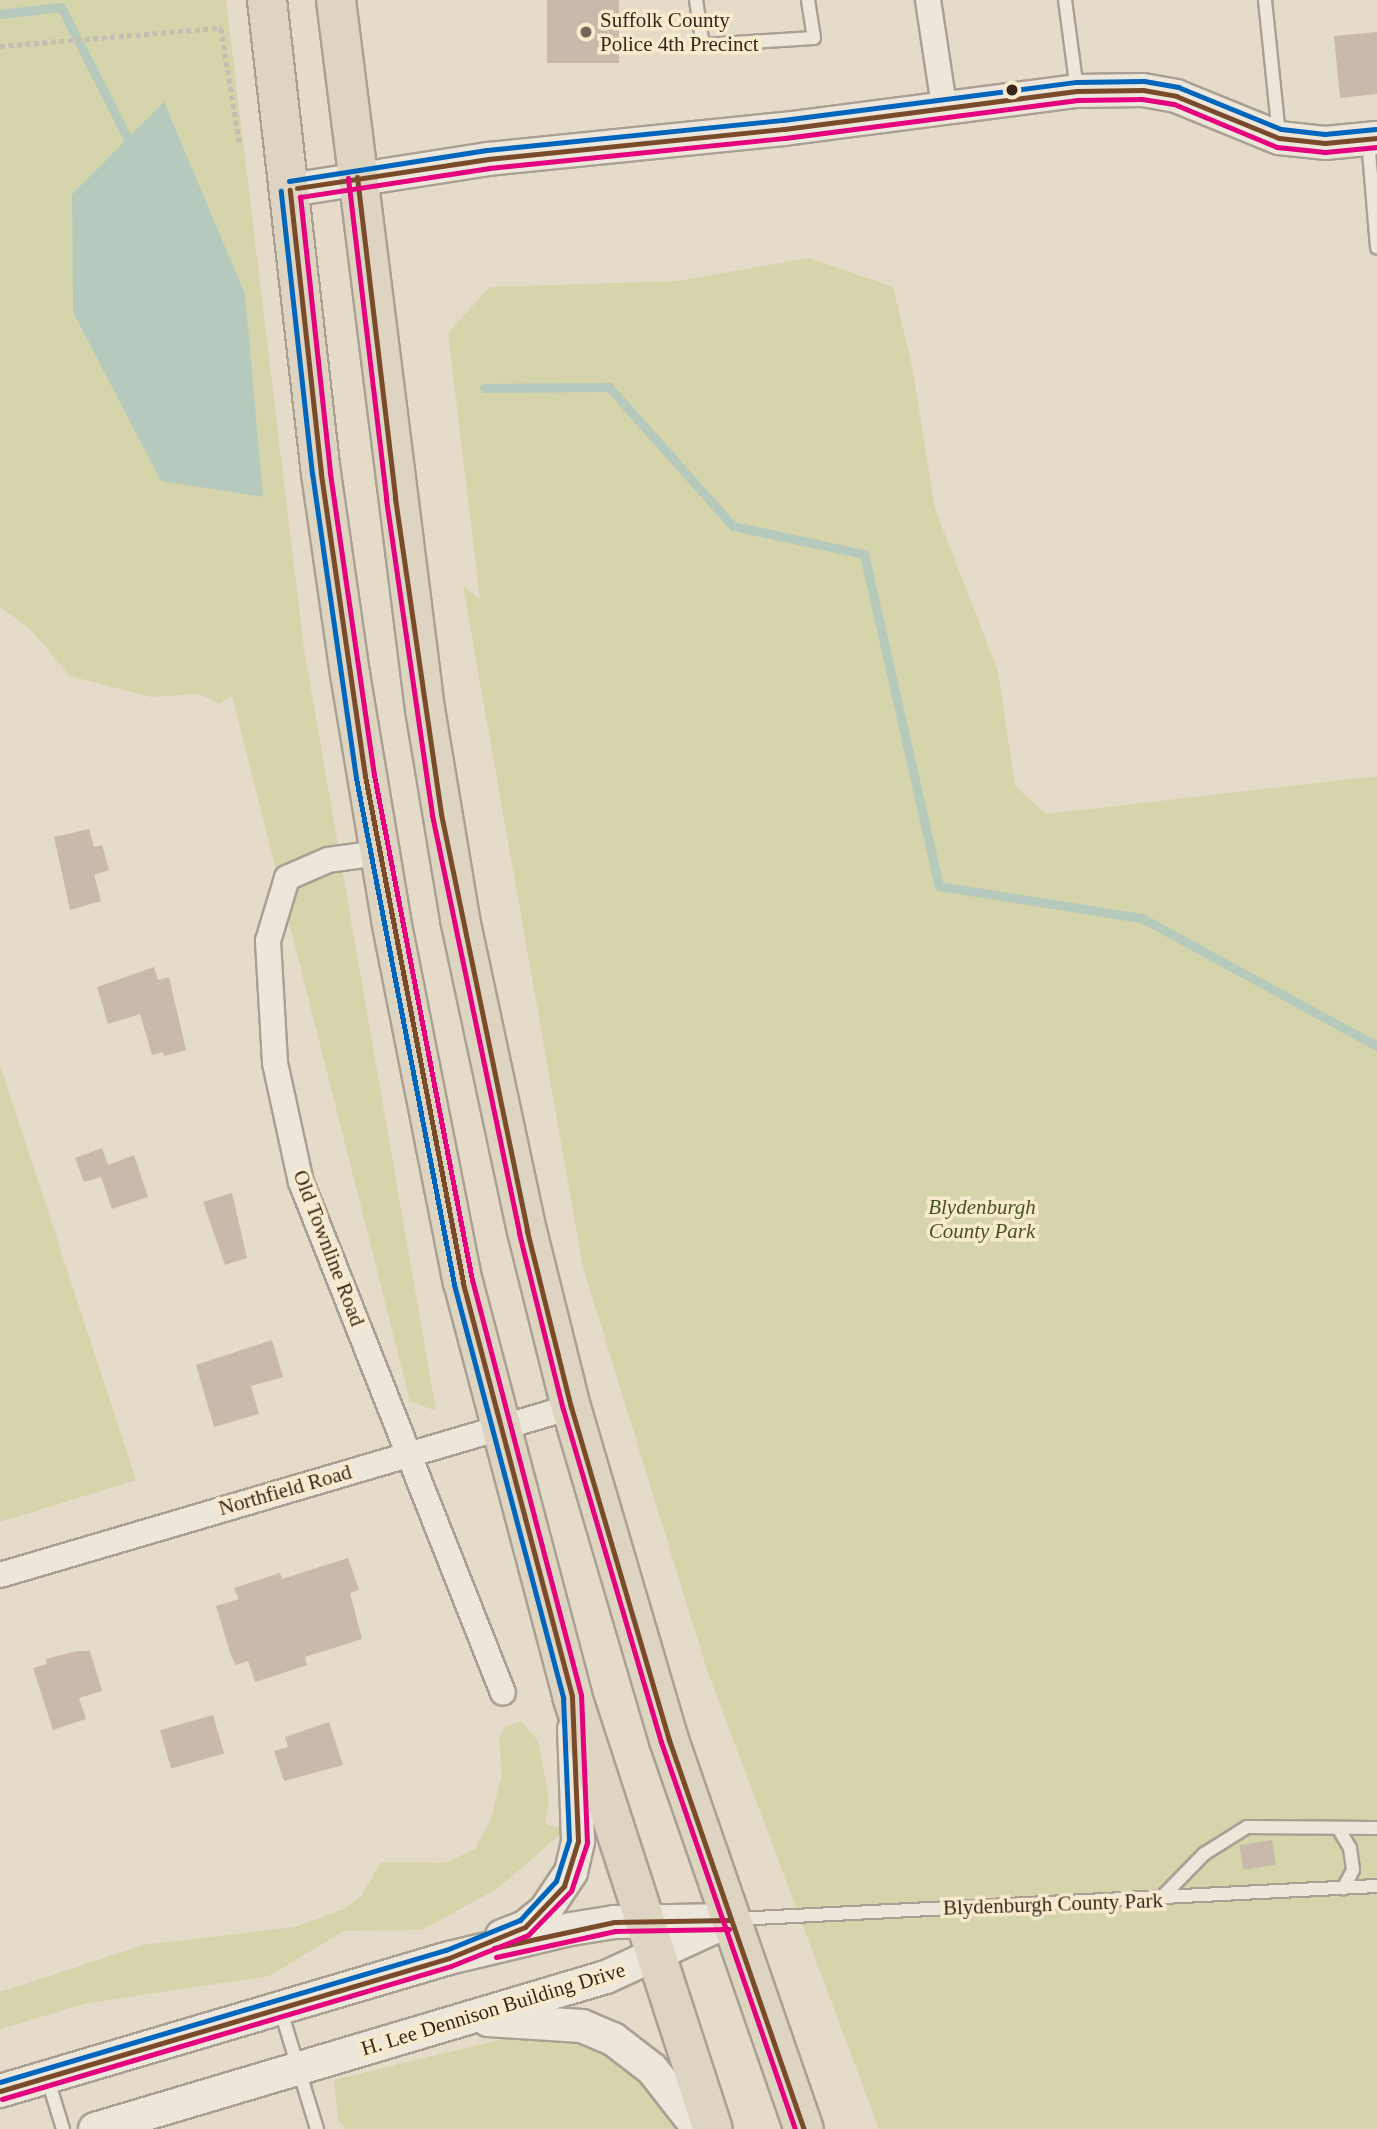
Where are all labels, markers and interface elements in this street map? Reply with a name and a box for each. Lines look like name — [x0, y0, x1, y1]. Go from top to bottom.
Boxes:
place label: Suffolk County Police 4th Precinct — [600, 7, 759, 57]
marker: Suffolk County Police 4th Precinct — [578, 24, 594, 40]
unlabelled marker — [1005, 83, 1019, 97]
street label: Old Townline Road — [288, 1166, 370, 1330]
park label: Blydenburgh County Park — [928, 1194, 1036, 1244]
street label: Northfield Road — [216, 1459, 354, 1521]
street label: Blydenburgh County Park — [943, 1888, 1163, 1920]
street label: H. Lee Dennison Building Drive — [358, 1957, 628, 2061]

